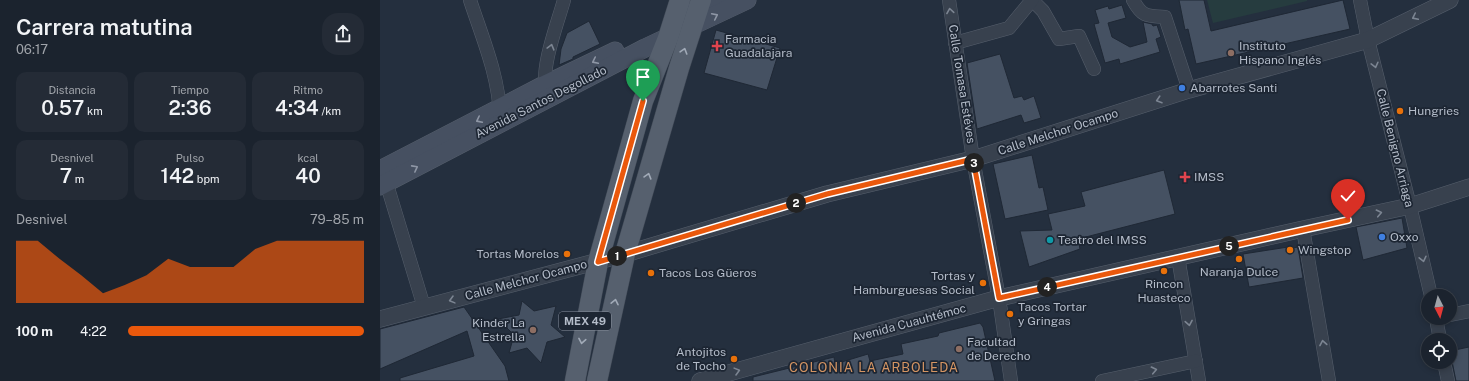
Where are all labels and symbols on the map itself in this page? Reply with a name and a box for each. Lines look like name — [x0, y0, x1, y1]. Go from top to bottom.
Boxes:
one-way arrow — [946, 8, 955, 14]
one-way arrow — [1412, 12, 1419, 20]
one-way arrow — [711, 13, 719, 20]
street label: Calle Tomasa Estéves — [946, 24, 978, 144]
place label: Farmacia Guadalajara — [725, 32, 792, 60]
place label: Instituto Hispano Inglés — [1239, 39, 1321, 67]
marker: Farmacia Guadalajara — [712, 41, 722, 51]
one-way arrow — [546, 44, 555, 51]
one-way arrow — [679, 48, 688, 55]
marker: Instituto Hispano Inglés — [1226, 48, 1236, 58]
one-way arrow — [591, 56, 599, 64]
pin — [626, 60, 660, 101]
one-way arrow — [1370, 62, 1378, 69]
street label: Avenida Santos Degollado — [473, 63, 609, 141]
place label: Abarrotes Santi — [1190, 81, 1277, 95]
marker: Abarrotes Santi — [1177, 83, 1187, 93]
street label: Calle Benigno Arriaga — [1374, 87, 1416, 209]
one-way arrow — [1155, 95, 1162, 104]
place label: Hungries — [1408, 104, 1459, 118]
street label: Calle Melchor Ocampo — [996, 106, 1120, 158]
marker: Hungries — [1395, 106, 1405, 116]
one-way arrow — [476, 115, 483, 123]
pin: 3 — [964, 153, 984, 173]
one-way arrow — [410, 165, 418, 173]
place label: IMSS — [1194, 170, 1224, 184]
marker: IMSS — [1179, 171, 1191, 183]
one-way arrow — [643, 173, 652, 180]
pin — [1331, 179, 1365, 220]
pin: 2 — [786, 193, 806, 213]
one-way arrow — [1376, 209, 1382, 218]
place label: Oxxo — [1390, 230, 1419, 244]
marker: Oxxo — [1377, 232, 1387, 242]
place label: Teatro del IMSS — [1058, 233, 1147, 247]
marker: Teatro del IMSS — [1045, 235, 1055, 245]
pin: 5 — [1219, 236, 1239, 256]
place label: Wingstop — [1298, 243, 1351, 257]
marker: Wingstop — [1285, 245, 1295, 255]
pin: 1 — [607, 246, 627, 266]
place label: Tortas Morelos — [476, 247, 559, 261]
marker: Tortas Morelos — [562, 249, 572, 259]
marker: Naranja Dulce — [1234, 254, 1244, 264]
one-way arrow — [1418, 256, 1426, 263]
street label: Calle Melchor Ocampo — [463, 257, 589, 303]
place label: Naranja Dulce — [1200, 265, 1278, 279]
place label: Tacos Los Güeros — [659, 266, 757, 280]
marker: Rincon Huasteco — [1159, 266, 1169, 276]
marker: Tacos Los Güeros — [646, 268, 656, 278]
place label: Tortas y Hamburguesas Social — [853, 269, 976, 297]
pin: 4 — [1037, 277, 1057, 297]
place label: Rincon Huasteco — [1137, 277, 1191, 305]
marker: Tortas y Hamburguesas Social — [978, 278, 988, 288]
north arrow — [1421, 289, 1457, 325]
one-way arrow — [449, 295, 456, 304]
one-way arrow — [611, 299, 619, 305]
place label: Tacos Tortar y Gringas — [1018, 300, 1087, 328]
street label: Avenida Cuauhtémoc — [850, 301, 968, 345]
marker: Tacos Tortar y Gringas — [1005, 309, 1015, 319]
road number: MEX 49 — [559, 312, 611, 330]
place label: Kinder La Estrella — [472, 316, 525, 344]
one-way arrow — [1185, 320, 1193, 326]
marker: Kinder La Estrella — [528, 325, 538, 335]
place label: Facultad de Derecho — [967, 335, 1031, 363]
one-way arrow — [578, 338, 587, 344]
one-way arrow — [1319, 339, 1327, 346]
marker: Facultad de Derecho — [954, 344, 964, 354]
place label: Antojitos de Tocho — [676, 345, 726, 373]
marker: Antojitos de Tocho — [729, 354, 739, 364]
district label: COLONIA LA ARBOLEDA — [789, 360, 959, 375]
one-way arrow — [1151, 366, 1157, 374]
one-way arrow — [734, 367, 741, 375]

